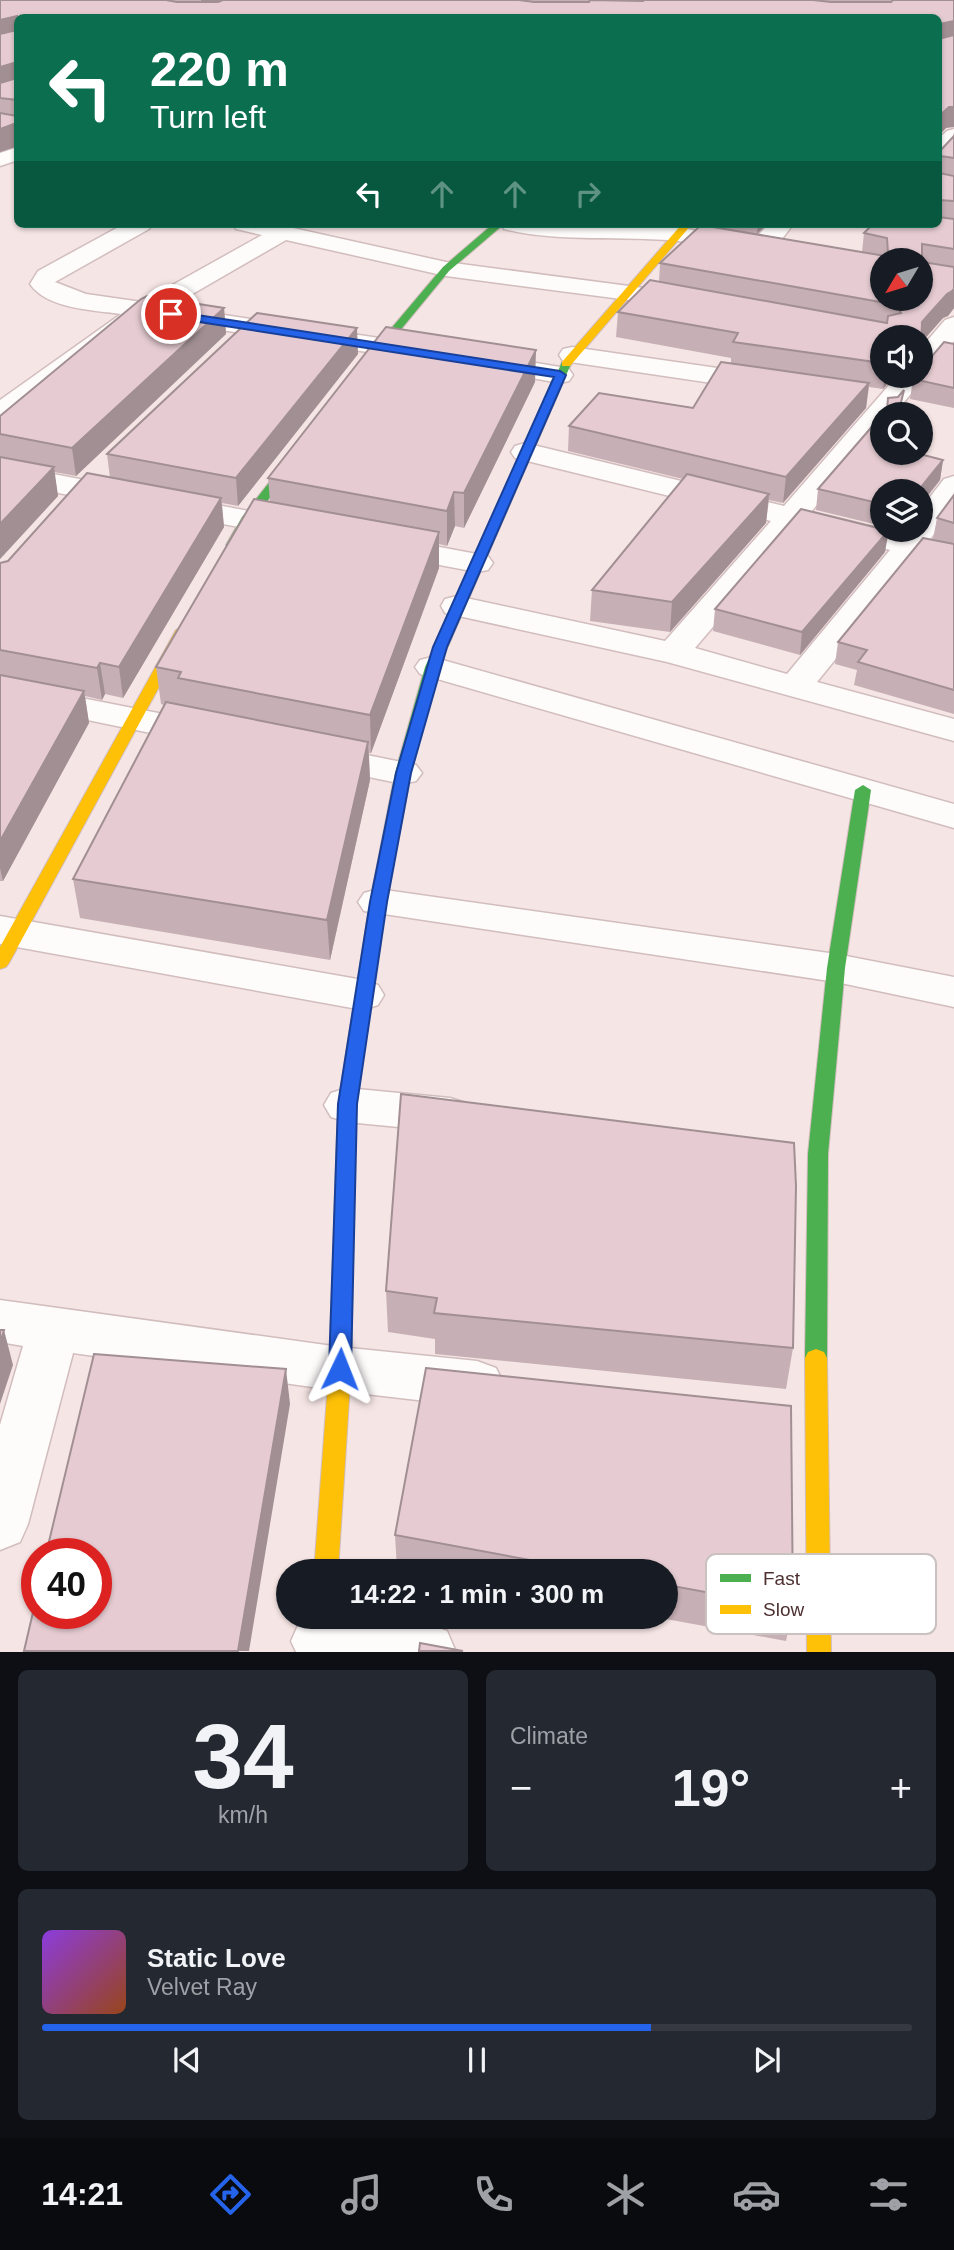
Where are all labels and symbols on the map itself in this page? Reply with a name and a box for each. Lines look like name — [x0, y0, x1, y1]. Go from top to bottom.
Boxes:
north arrow — [870, 248, 933, 312]
pin — [141, 284, 201, 344]
position arrow — [303, 1332, 377, 1406]
speed limit sign: 40 — [21, 1538, 112, 1629]
legend — [706, 1554, 936, 1634]
text: Fast — [763, 1568, 801, 1589]
text: Slow — [763, 1599, 804, 1620]

